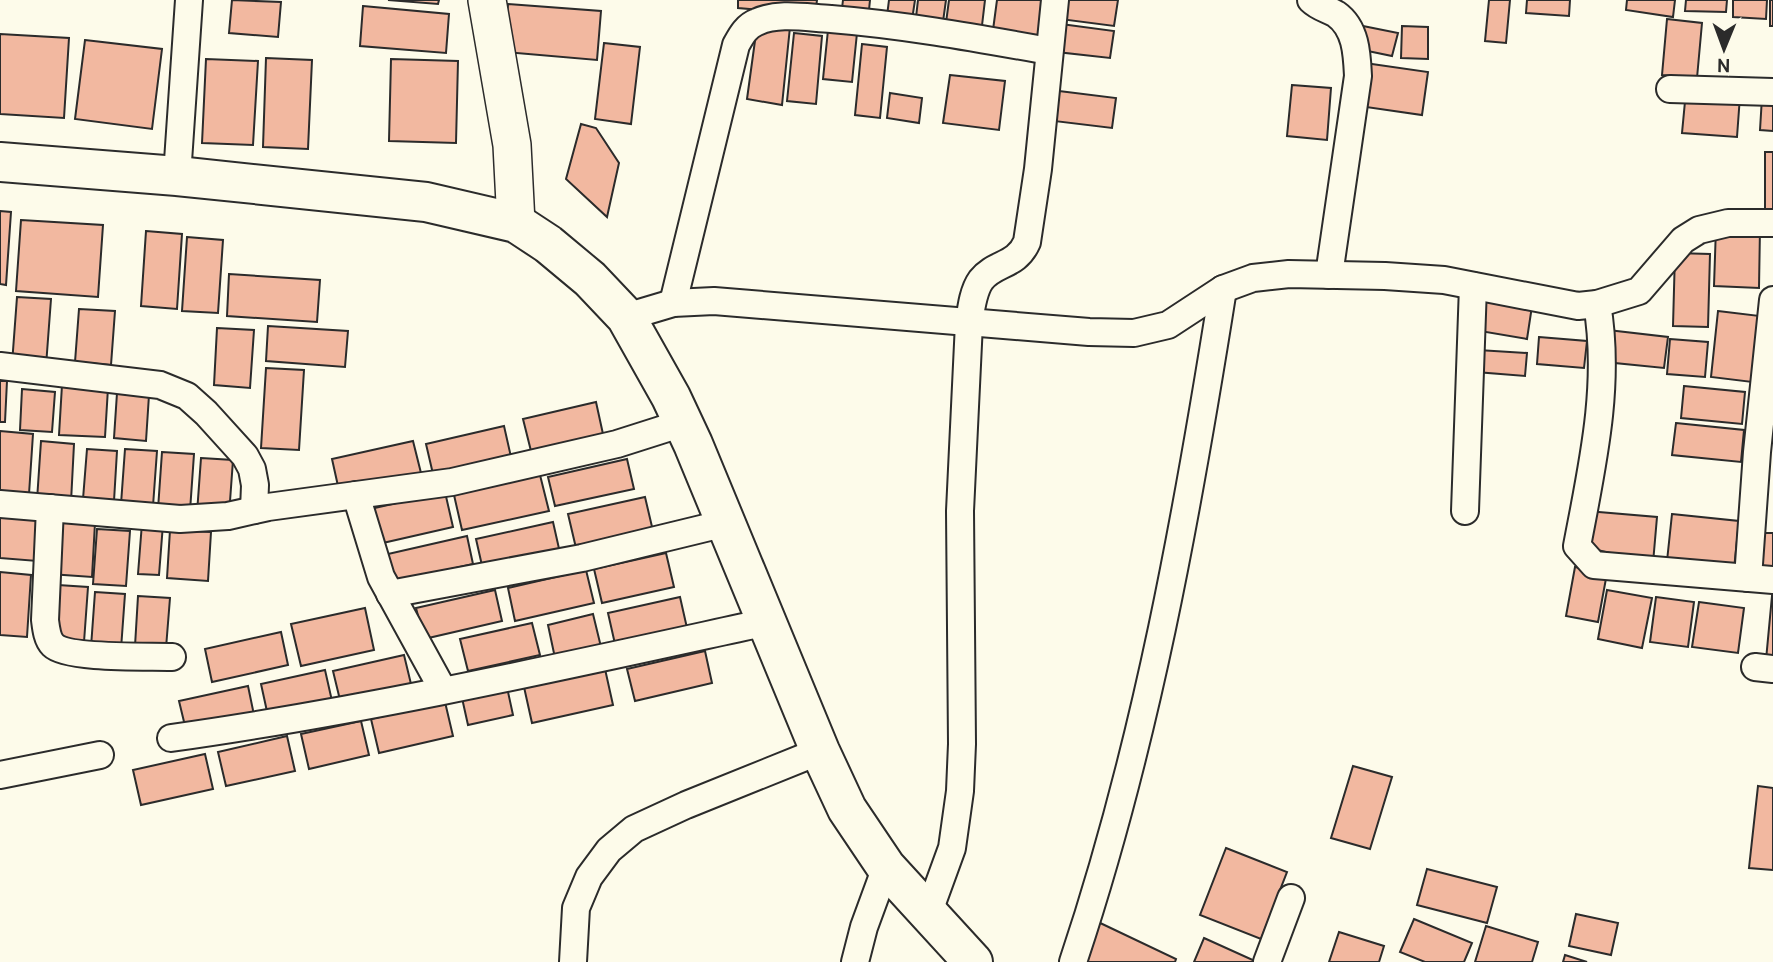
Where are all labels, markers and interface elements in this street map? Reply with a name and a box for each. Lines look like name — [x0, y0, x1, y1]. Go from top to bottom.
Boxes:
north arrow — [1689, 14, 1759, 84]
text: N — [1717, 54, 1731, 77]

